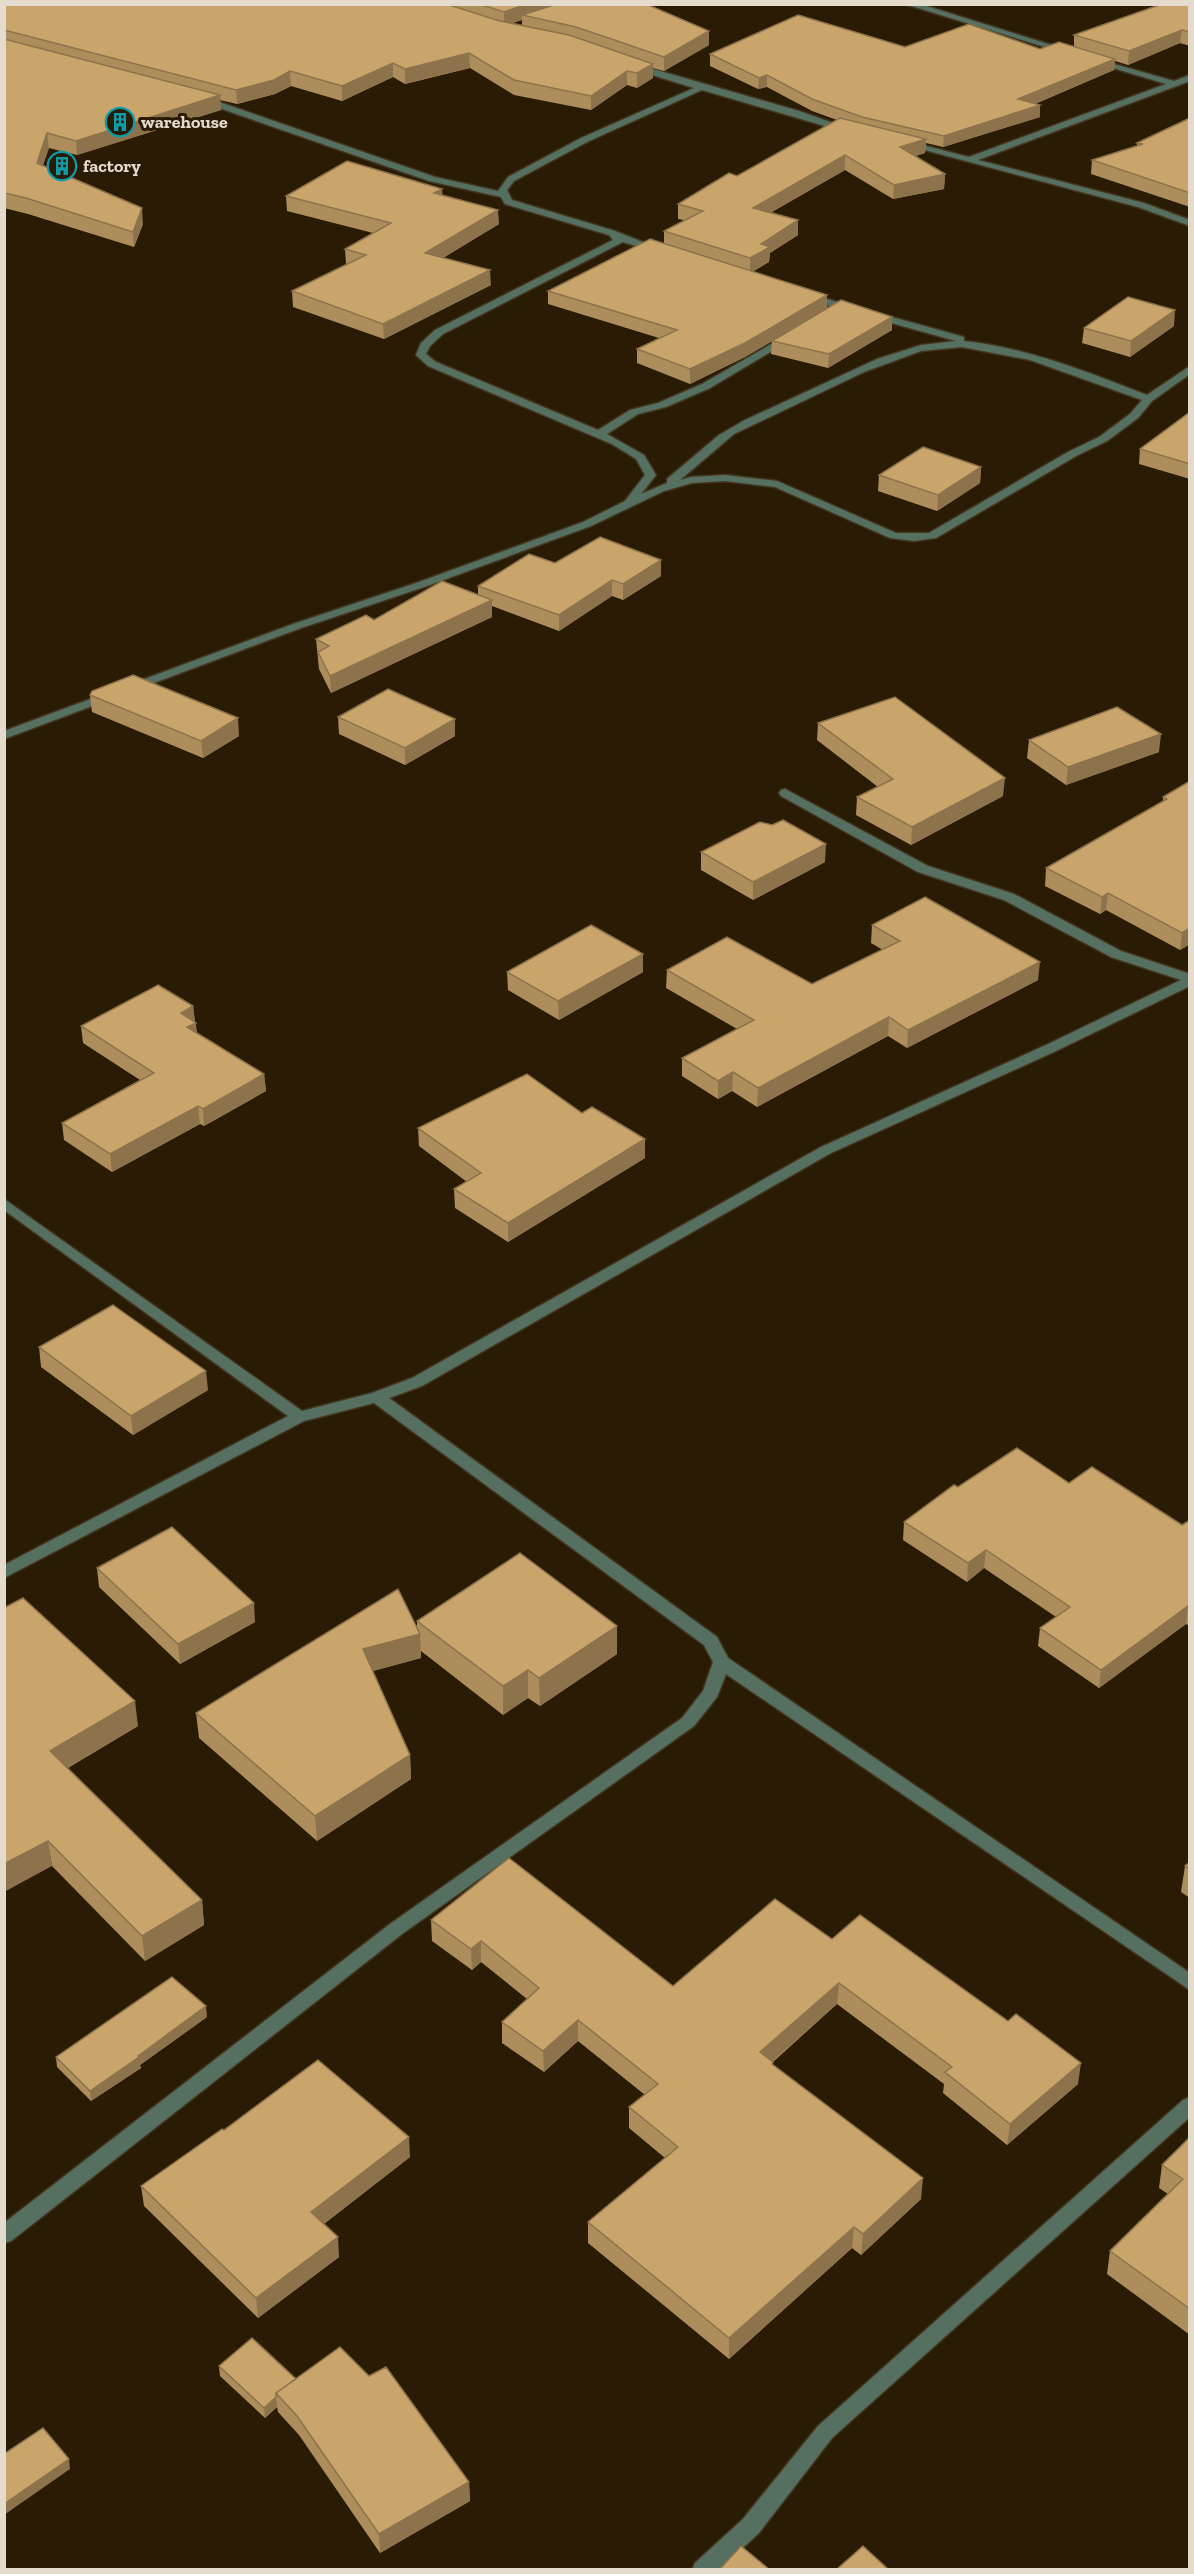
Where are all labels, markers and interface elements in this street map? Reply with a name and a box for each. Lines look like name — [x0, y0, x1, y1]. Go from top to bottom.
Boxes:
building icon: warehouse — [104, 106, 136, 138]
place label: warehouse — [141, 111, 228, 133]
building icon: factory — [46, 150, 78, 182]
place label: factory — [83, 155, 141, 177]

